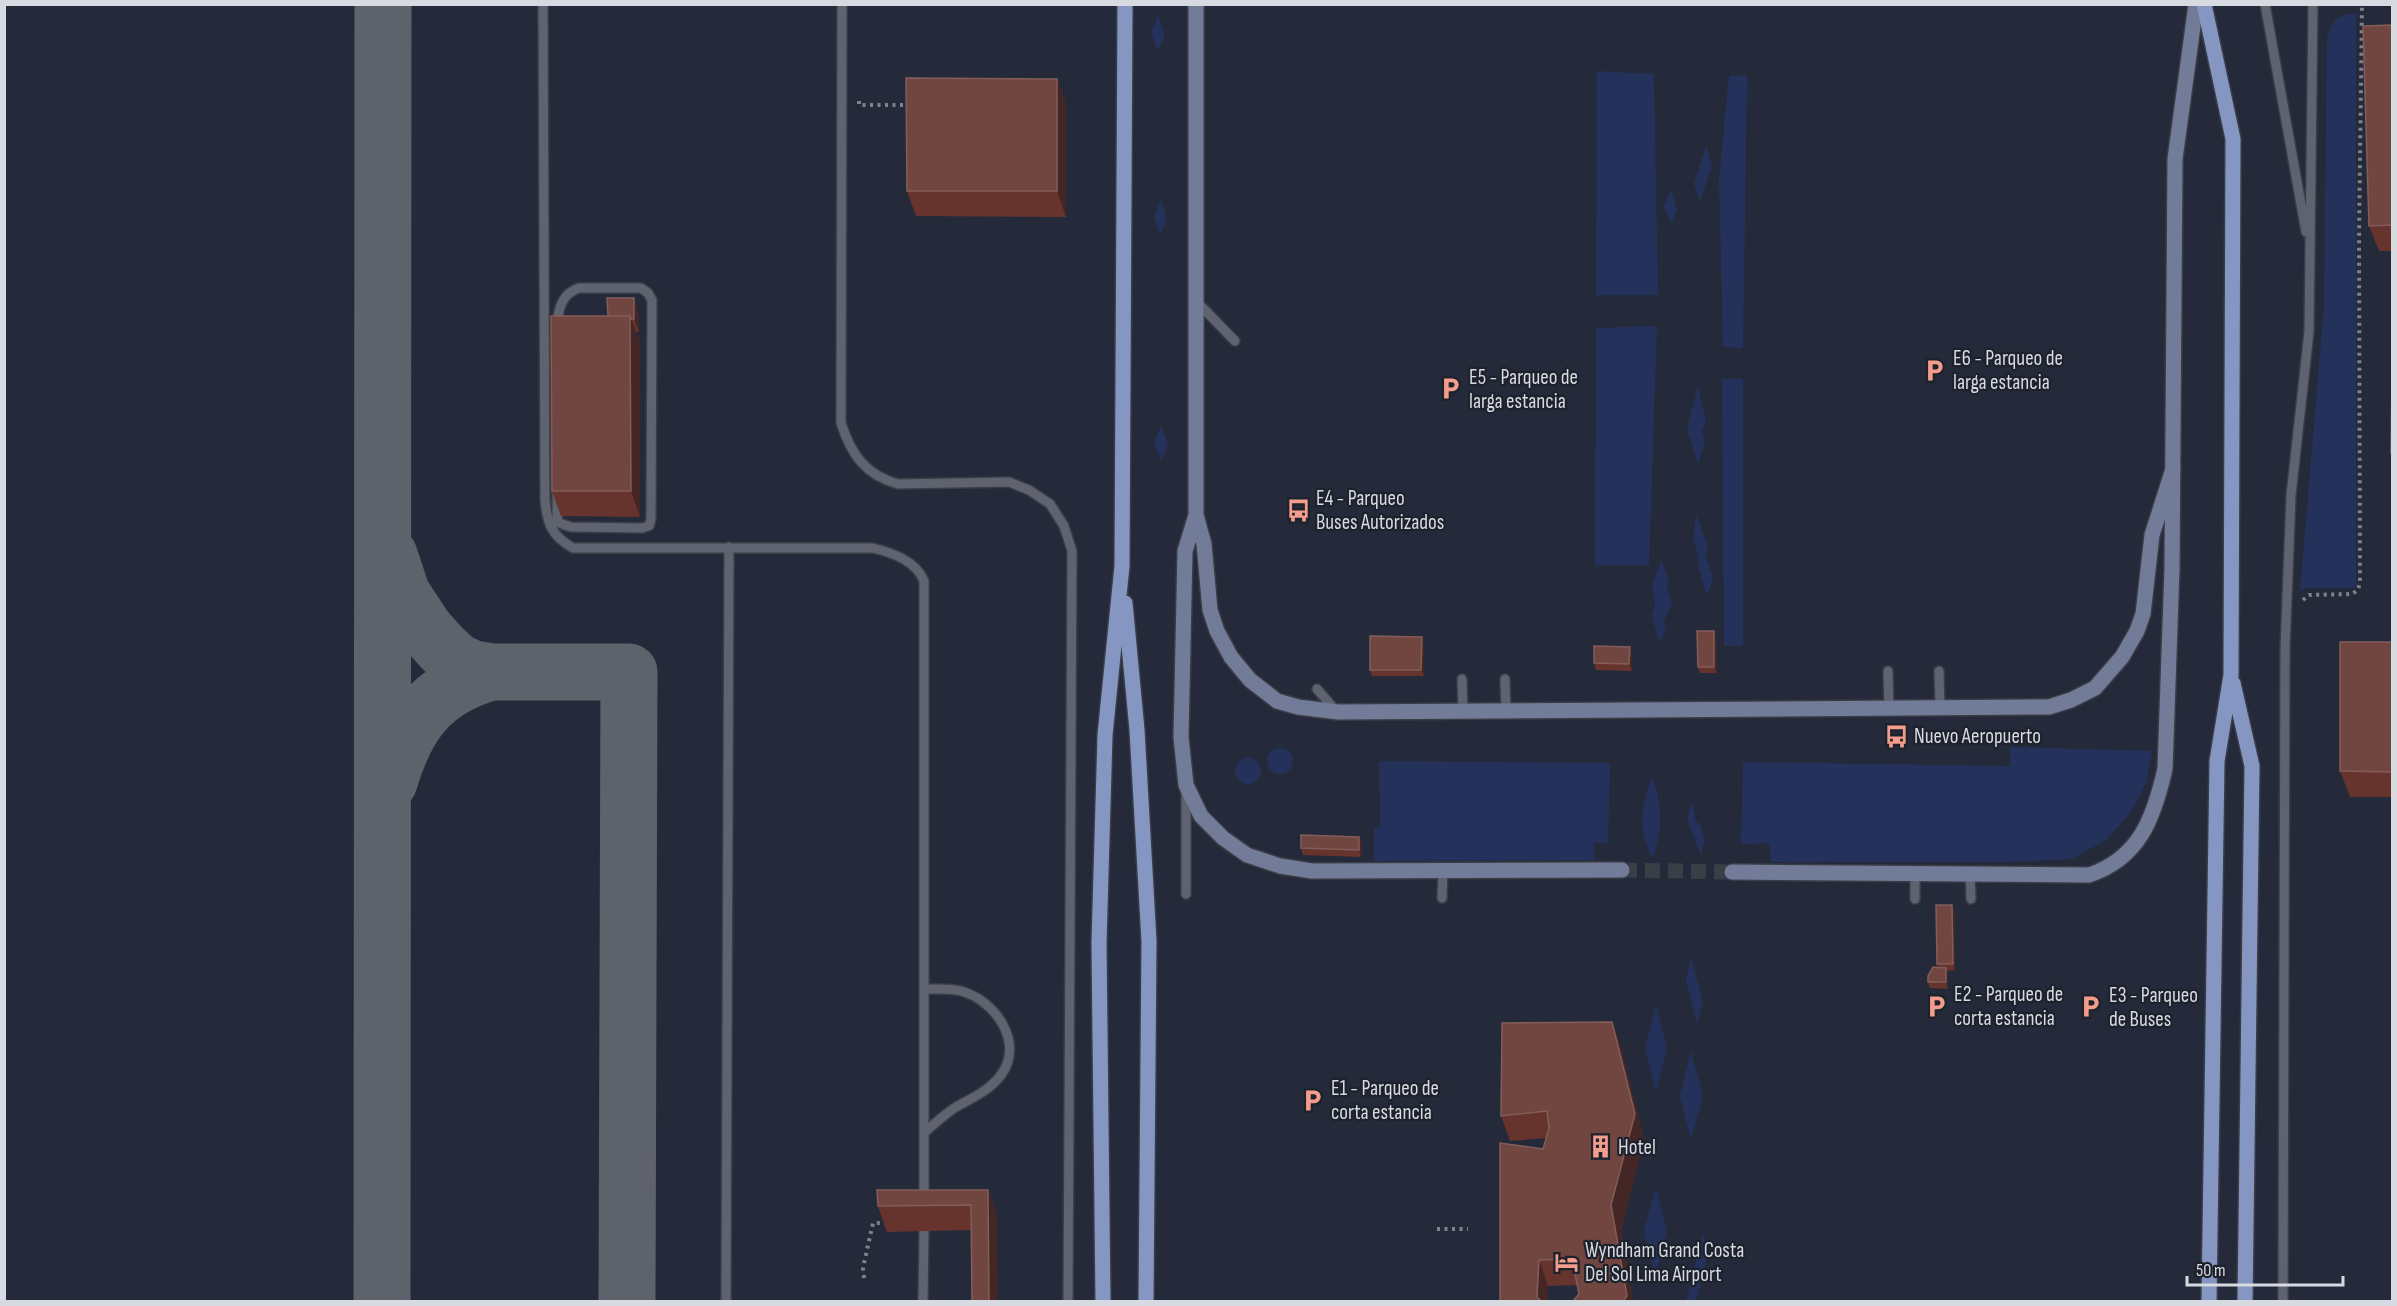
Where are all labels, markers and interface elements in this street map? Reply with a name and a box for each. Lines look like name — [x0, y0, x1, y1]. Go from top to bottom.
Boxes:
place label: E6 - Parqueo de larga estancia — [1953, 346, 2063, 395]
parking icon: E6 - Parqueo de larga estancia — [1922, 357, 1948, 383]
place label: E5 - Parqueo de larga estancia — [1469, 365, 1578, 414]
parking icon: E5 - Parqueo de larga estancia — [1438, 376, 1464, 402]
place label: E4 - Parqueo Buses Autorizados — [1316, 486, 1444, 535]
bus stop icon: E4 - Parqueo Buses Autorizados — [1285, 497, 1311, 523]
bus stop icon: Nuevo Aeropuerto — [1883, 723, 1909, 749]
place label: Nuevo Aeropuerto — [1914, 724, 2041, 749]
place label: E2 - Parqueo de corta estancia — [1954, 982, 2063, 1031]
place label: E3 - Parqueo de Buses — [2109, 983, 2198, 1032]
parking icon: E2 - Parqueo de corta estancia — [1923, 993, 1949, 1019]
parking icon: E3 - Parqueo de Buses — [2078, 994, 2104, 1020]
place label: E1 - Parqueo de corta estancia — [1331, 1076, 1439, 1125]
parking icon: E1 - Parqueo de corta estancia — [1300, 1087, 1326, 1113]
building icon: Hotel — [1587, 1134, 1613, 1160]
place label: Hotel — [1618, 1135, 1656, 1160]
place label: Wyndham Grand Costa Del Sol Lima Airport — [1585, 1238, 1744, 1287]
hotel icon: Wyndham Grand Costa Del Sol Lima Airport — [1554, 1249, 1580, 1275]
scale bar — [2187, 1249, 2343, 1287]
text: 50 m — [2196, 1260, 2226, 1281]

